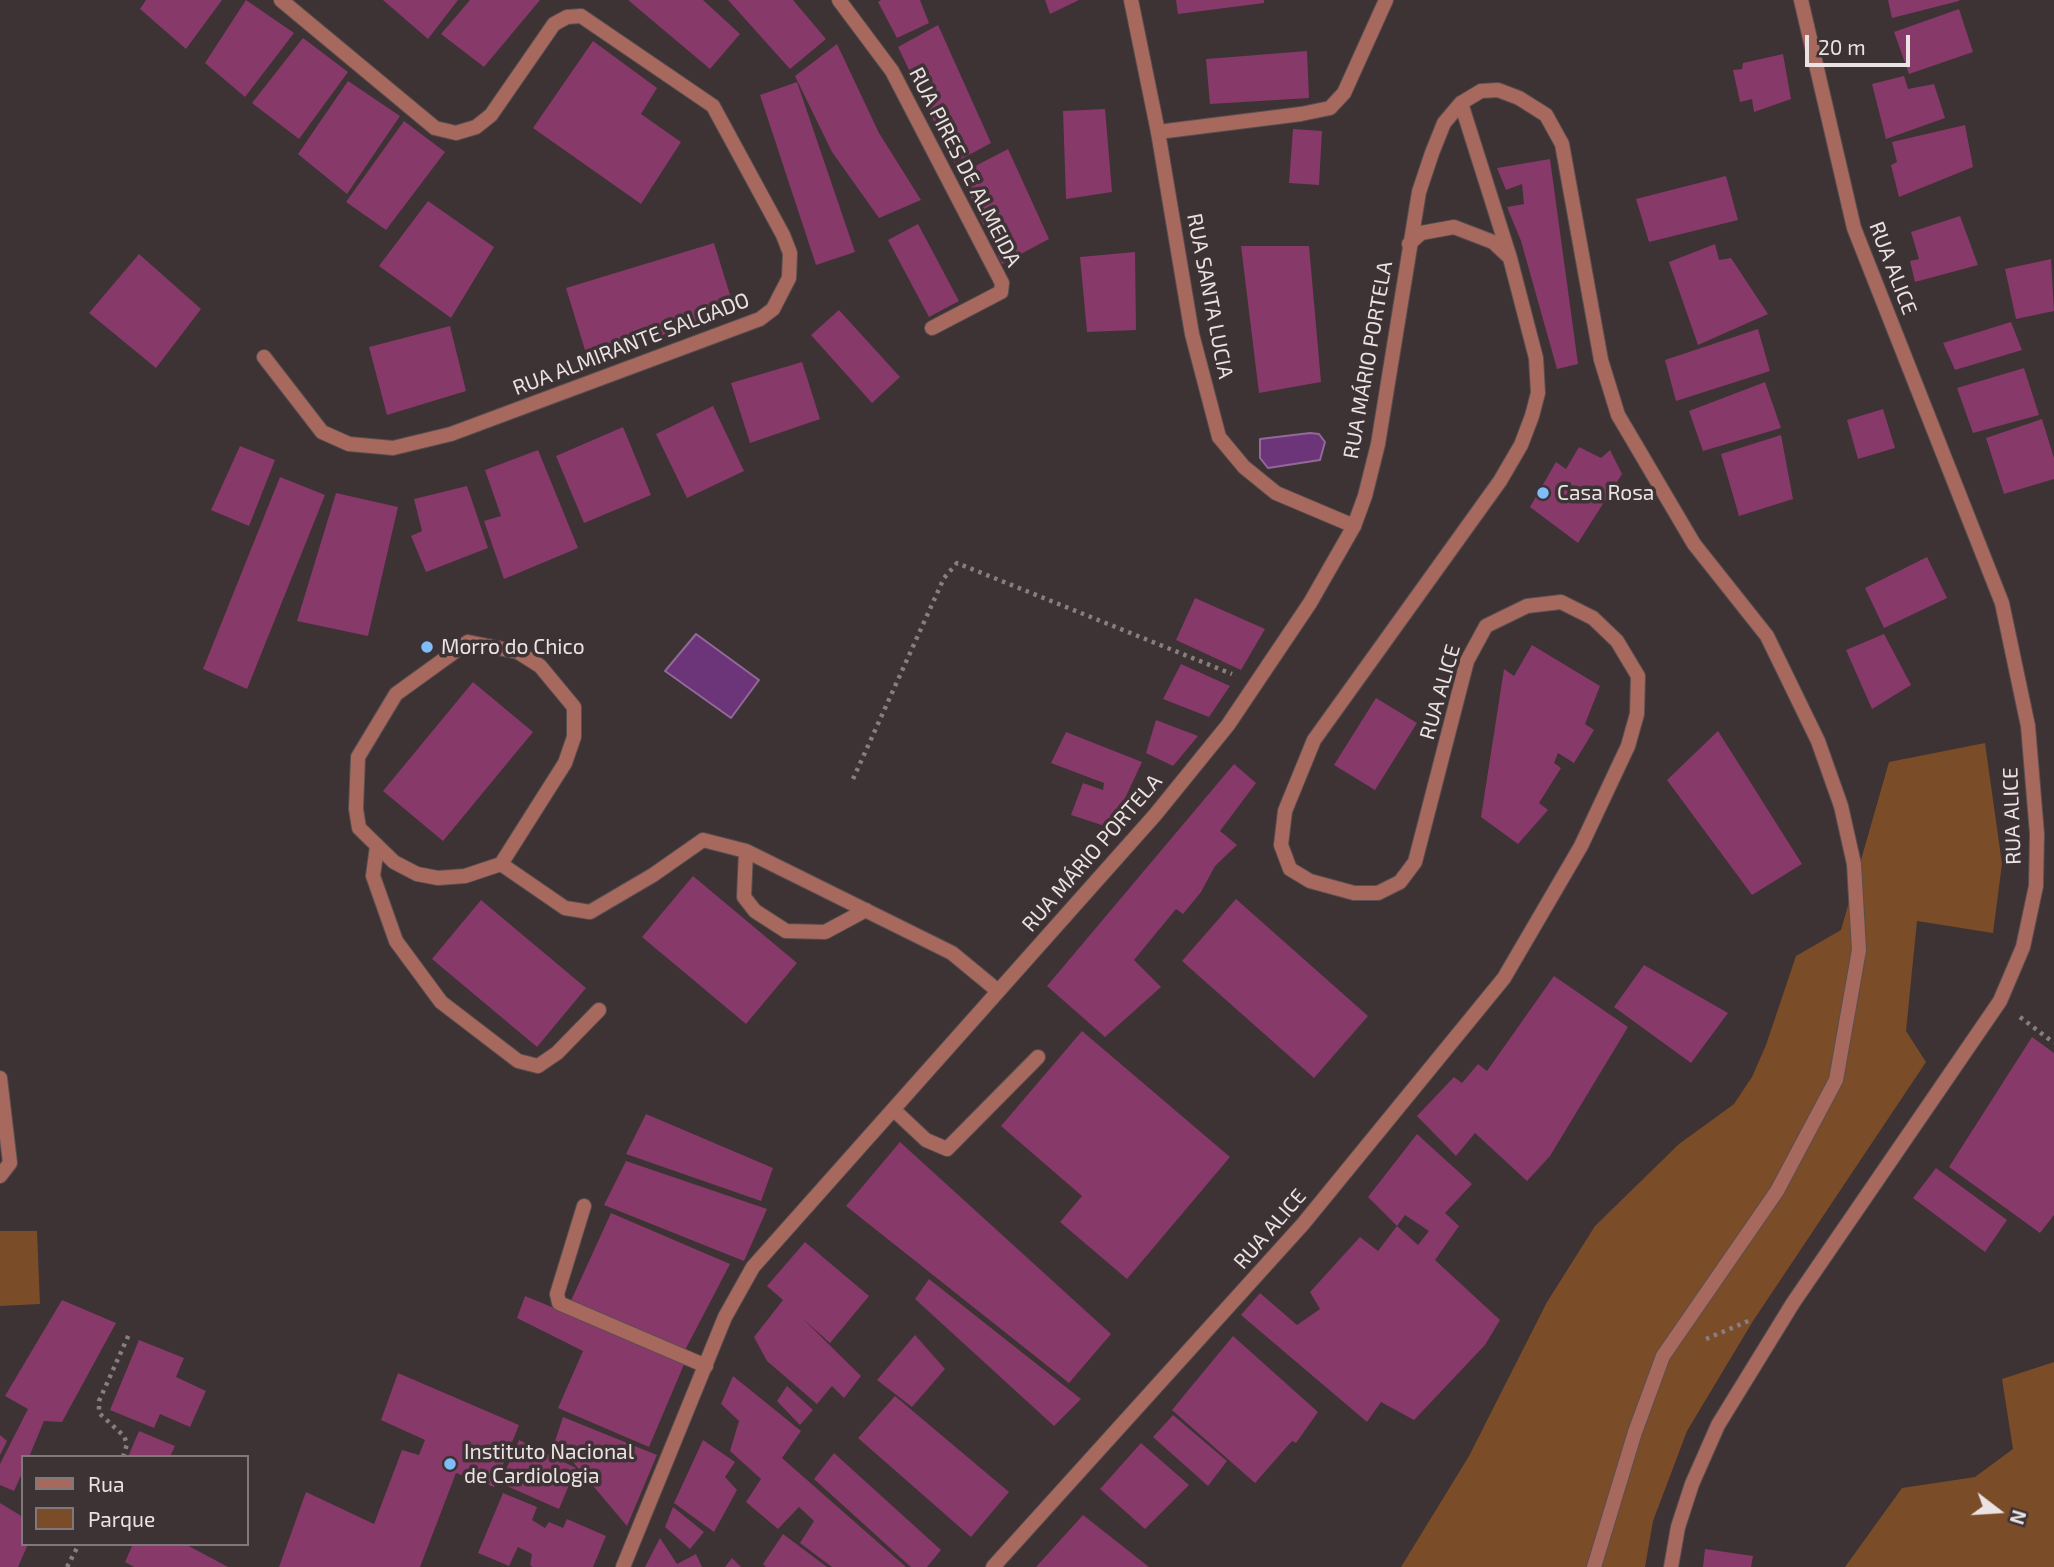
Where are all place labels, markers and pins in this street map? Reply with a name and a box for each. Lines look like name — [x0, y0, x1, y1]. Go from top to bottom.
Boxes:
place label: Casa Rosa — [1557, 480, 1654, 506]
marker: Casa Rosa — [1535, 485, 1551, 501]
place label: Morro do Chico — [441, 634, 585, 660]
marker: Morro do Chico — [419, 639, 435, 655]
place label: Instituto Nacional de Cardiologia — [464, 1439, 634, 1489]
marker: Instituto Nacional de Cardiologia — [442, 1456, 458, 1472]

